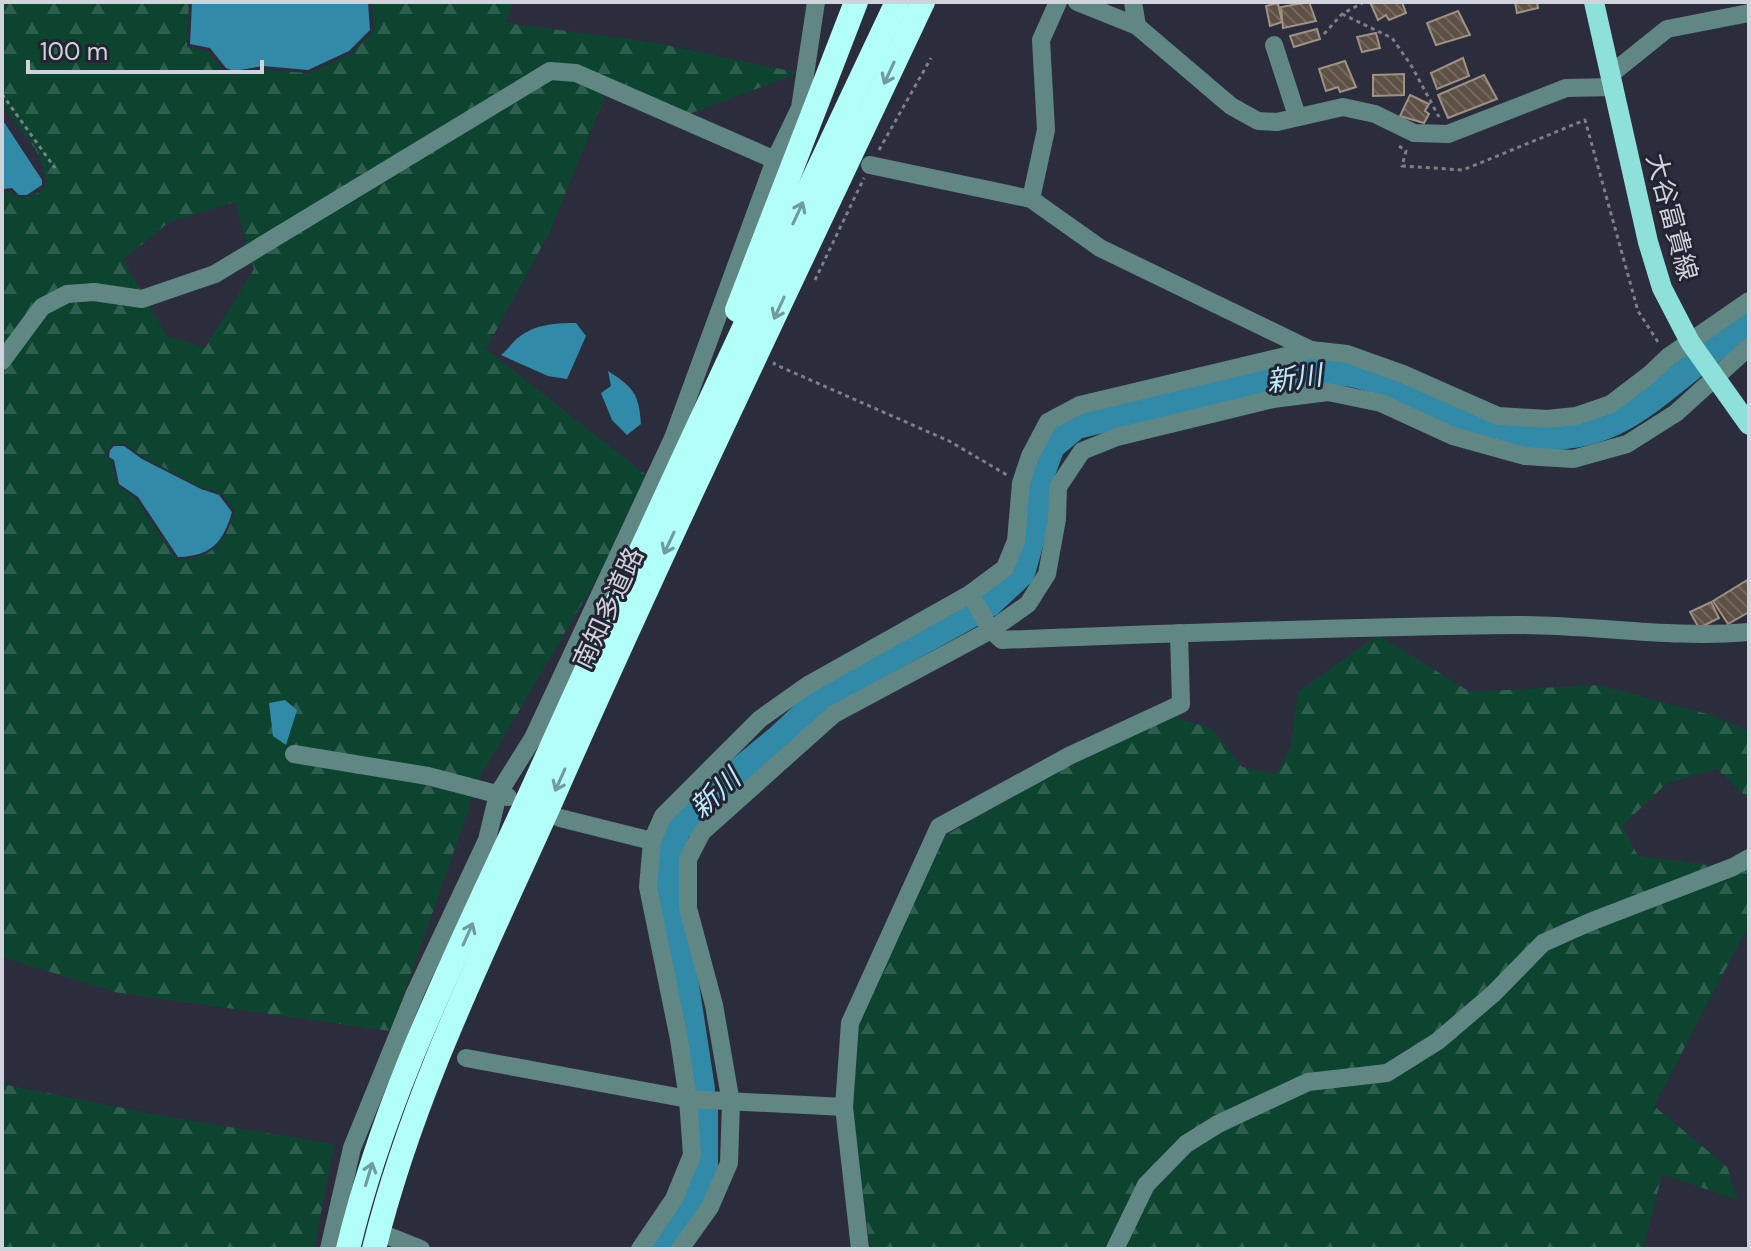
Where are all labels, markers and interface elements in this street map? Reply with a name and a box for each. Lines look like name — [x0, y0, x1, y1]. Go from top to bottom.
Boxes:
scale bar — [28, 24, 262, 74]
text: 100 m — [40, 36, 108, 67]
one-way arrow — [881, 60, 896, 84]
street label: 大谷富貴線 — [1639, 150, 1705, 284]
one-way arrow — [791, 202, 806, 226]
one-way arrow — [771, 296, 786, 320]
water label: 新川 — [1264, 356, 1327, 401]
one-way arrow — [661, 531, 676, 555]
street label: 南知多道路 — [565, 542, 651, 674]
water label: 新川 — [682, 759, 751, 826]
one-way arrow — [552, 767, 567, 792]
one-way arrow — [461, 922, 476, 946]
one-way arrow — [362, 1161, 377, 1187]

